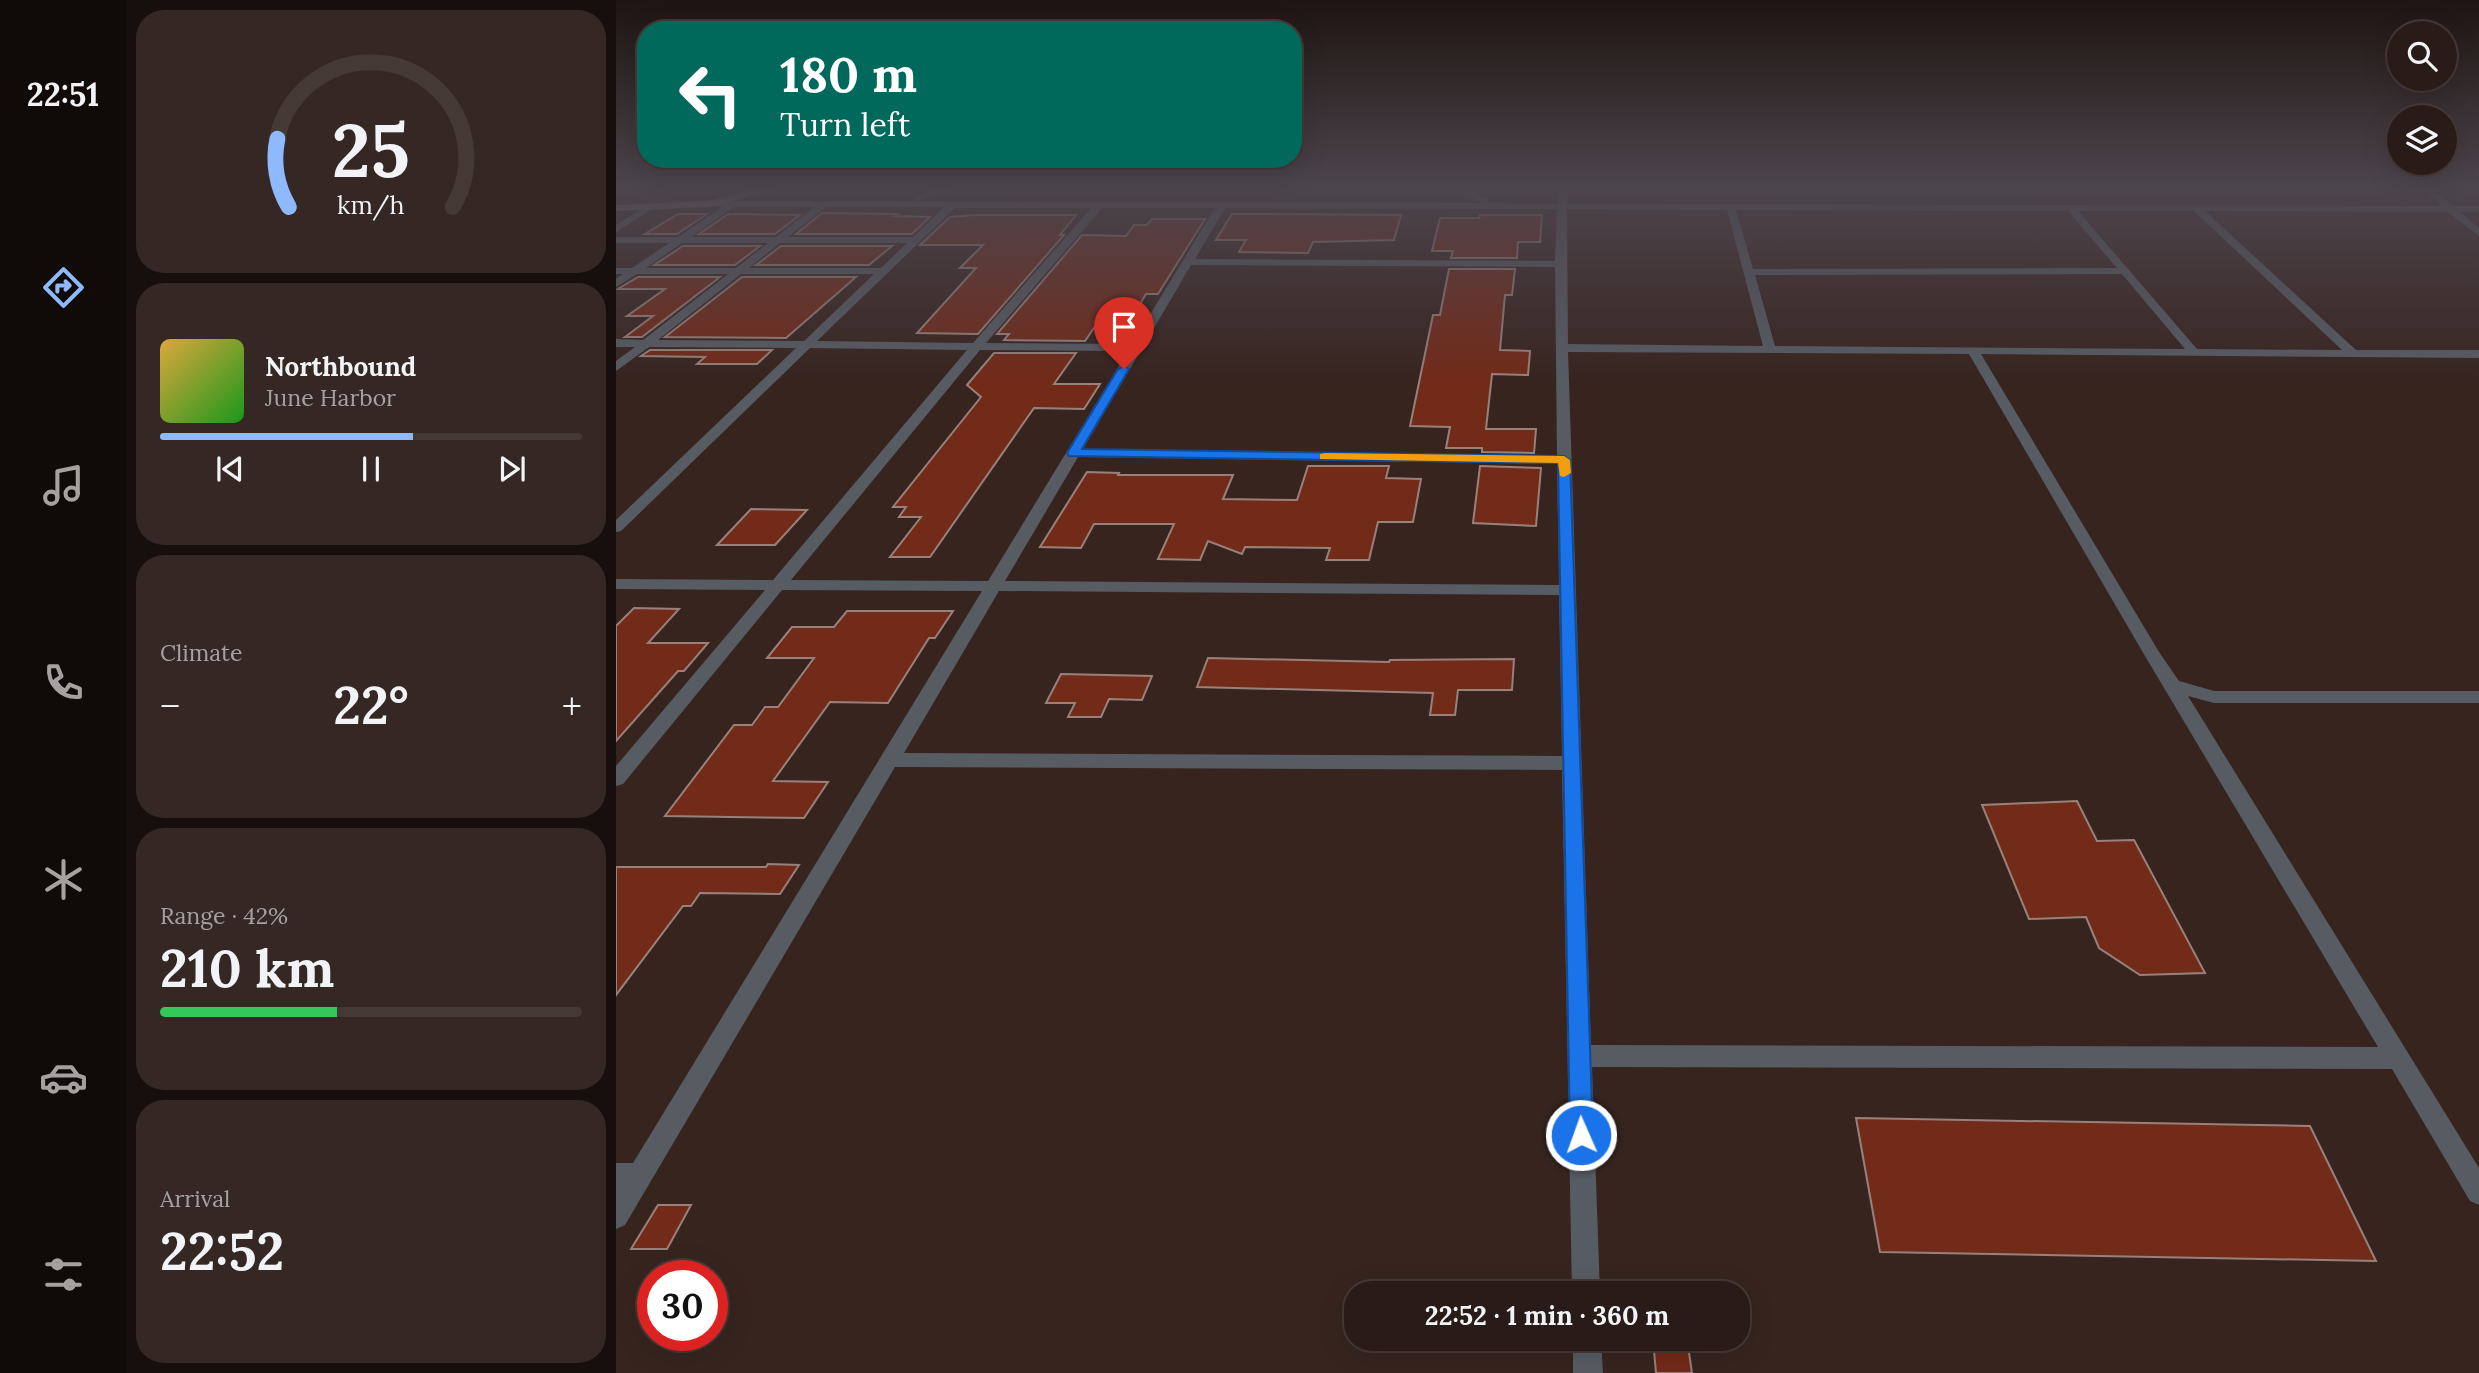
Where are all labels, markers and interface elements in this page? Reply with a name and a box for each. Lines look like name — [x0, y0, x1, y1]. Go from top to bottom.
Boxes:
map controls — [2387, 21, 2457, 175]
button: search — [2387, 21, 2457, 91]
text: 180 m — [780, 43, 917, 105]
icon: left — [665, 49, 756, 140]
text: 22:51 — [27, 74, 99, 115]
text: Turn left — [780, 104, 910, 145]
text: 25 — [332, 105, 410, 198]
button: layers — [2387, 105, 2457, 175]
text: km/h — [337, 189, 405, 221]
icon: directions — [39, 263, 88, 312]
pin — [1094, 297, 1154, 369]
icon: arrive — [1105, 308, 1143, 346]
text: Northbound — [265, 350, 416, 383]
text: June Harbor — [265, 383, 396, 412]
icon: previous — [211, 450, 249, 488]
icon: pause — [352, 450, 390, 488]
icon: next — [493, 450, 531, 488]
icon: music — [39, 461, 88, 510]
text: Climate — [160, 638, 242, 667]
icon: phone — [39, 658, 88, 707]
text: 22° — [333, 672, 409, 738]
text: − — [160, 682, 180, 730]
text: + — [562, 682, 582, 730]
icon: climate — [39, 855, 88, 904]
text: Range · 42% — [160, 901, 288, 930]
text: 210 km — [160, 935, 334, 1001]
icon: car — [39, 1053, 88, 1102]
position arrow — [1544, 1098, 1618, 1172]
text: Arrival — [160, 1184, 230, 1213]
text: 22:52 — [160, 1218, 284, 1284]
icon: filters — [39, 1250, 88, 1299]
speed limit sign: 30 — [637, 1260, 728, 1351]
text: 22:52 · 1 min · 360 m — [1425, 1299, 1669, 1332]

